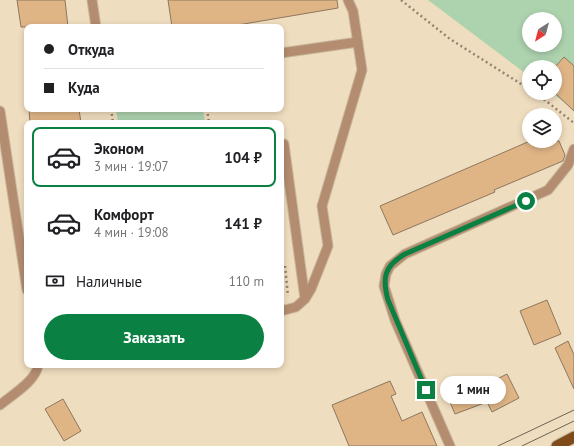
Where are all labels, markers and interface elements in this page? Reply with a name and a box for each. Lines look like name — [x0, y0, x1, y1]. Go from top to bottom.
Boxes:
north arrow — [522, 12, 562, 52]
map controls — [522, 12, 562, 148]
text: Откуда — [68, 40, 114, 59]
button: locate — [522, 60, 562, 100]
text: Куда — [68, 78, 100, 97]
button: layers — [522, 108, 562, 148]
icon: car — [46, 139, 82, 175]
text: Эконом — [94, 139, 144, 158]
text: 104 ₽ — [224, 148, 262, 167]
text: 3 мин · 19:07 — [94, 158, 169, 175]
route start — [517, 192, 535, 210]
icon: car — [46, 205, 82, 241]
text: Комфорт — [94, 205, 154, 224]
text: 141 ₽ — [224, 214, 262, 233]
text: 4 мин · 19:08 — [94, 224, 169, 241]
icon: cash — [44, 270, 66, 292]
text: Наличные — [76, 272, 142, 291]
text: 110 m — [229, 273, 264, 290]
button: Заказать — [44, 314, 264, 360]
callout: 1 мин — [440, 376, 506, 404]
route end — [417, 381, 435, 399]
text: 1 мин — [456, 381, 490, 398]

